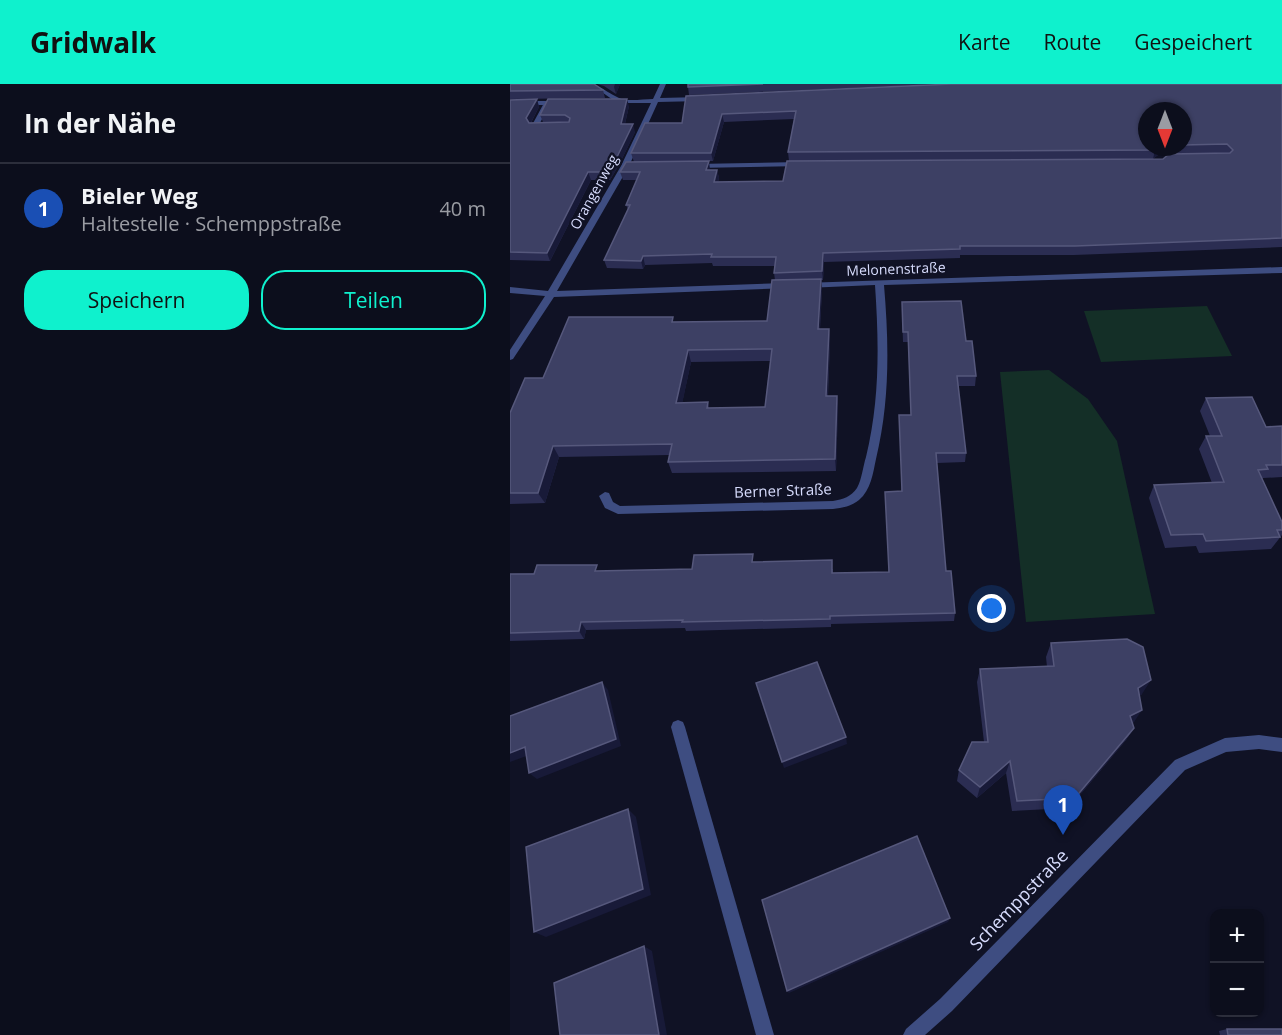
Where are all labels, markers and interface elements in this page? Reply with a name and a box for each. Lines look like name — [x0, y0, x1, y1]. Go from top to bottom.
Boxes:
text: Gridwalk — [30, 23, 156, 61]
text: Karte — [958, 28, 1010, 56]
text: Route — [1043, 28, 1101, 56]
text: Gespeichert — [1134, 28, 1252, 56]
north arrow — [1138, 102, 1192, 156]
text: In der Nähe — [24, 105, 176, 141]
street label: Orangenweg — [565, 150, 622, 233]
text: Bieler Weg — [81, 180, 198, 210]
text: 1 — [38, 195, 49, 222]
text: 40 m — [439, 195, 486, 222]
text: Haltestelle · Schemppstraße — [81, 210, 342, 237]
street label: Melonenstraße — [846, 257, 946, 280]
button: Speichern — [24, 270, 249, 330]
button: Teilen — [261, 270, 486, 330]
street label: Berner Straße — [734, 478, 832, 502]
your location — [977, 594, 1006, 623]
pin: 1 — [1044, 786, 1082, 835]
street label: Schemppstraße — [964, 843, 1073, 955]
map controls — [1210, 909, 1264, 1017]
button: + — [1210, 909, 1264, 963]
button: − — [1210, 963, 1264, 1017]

